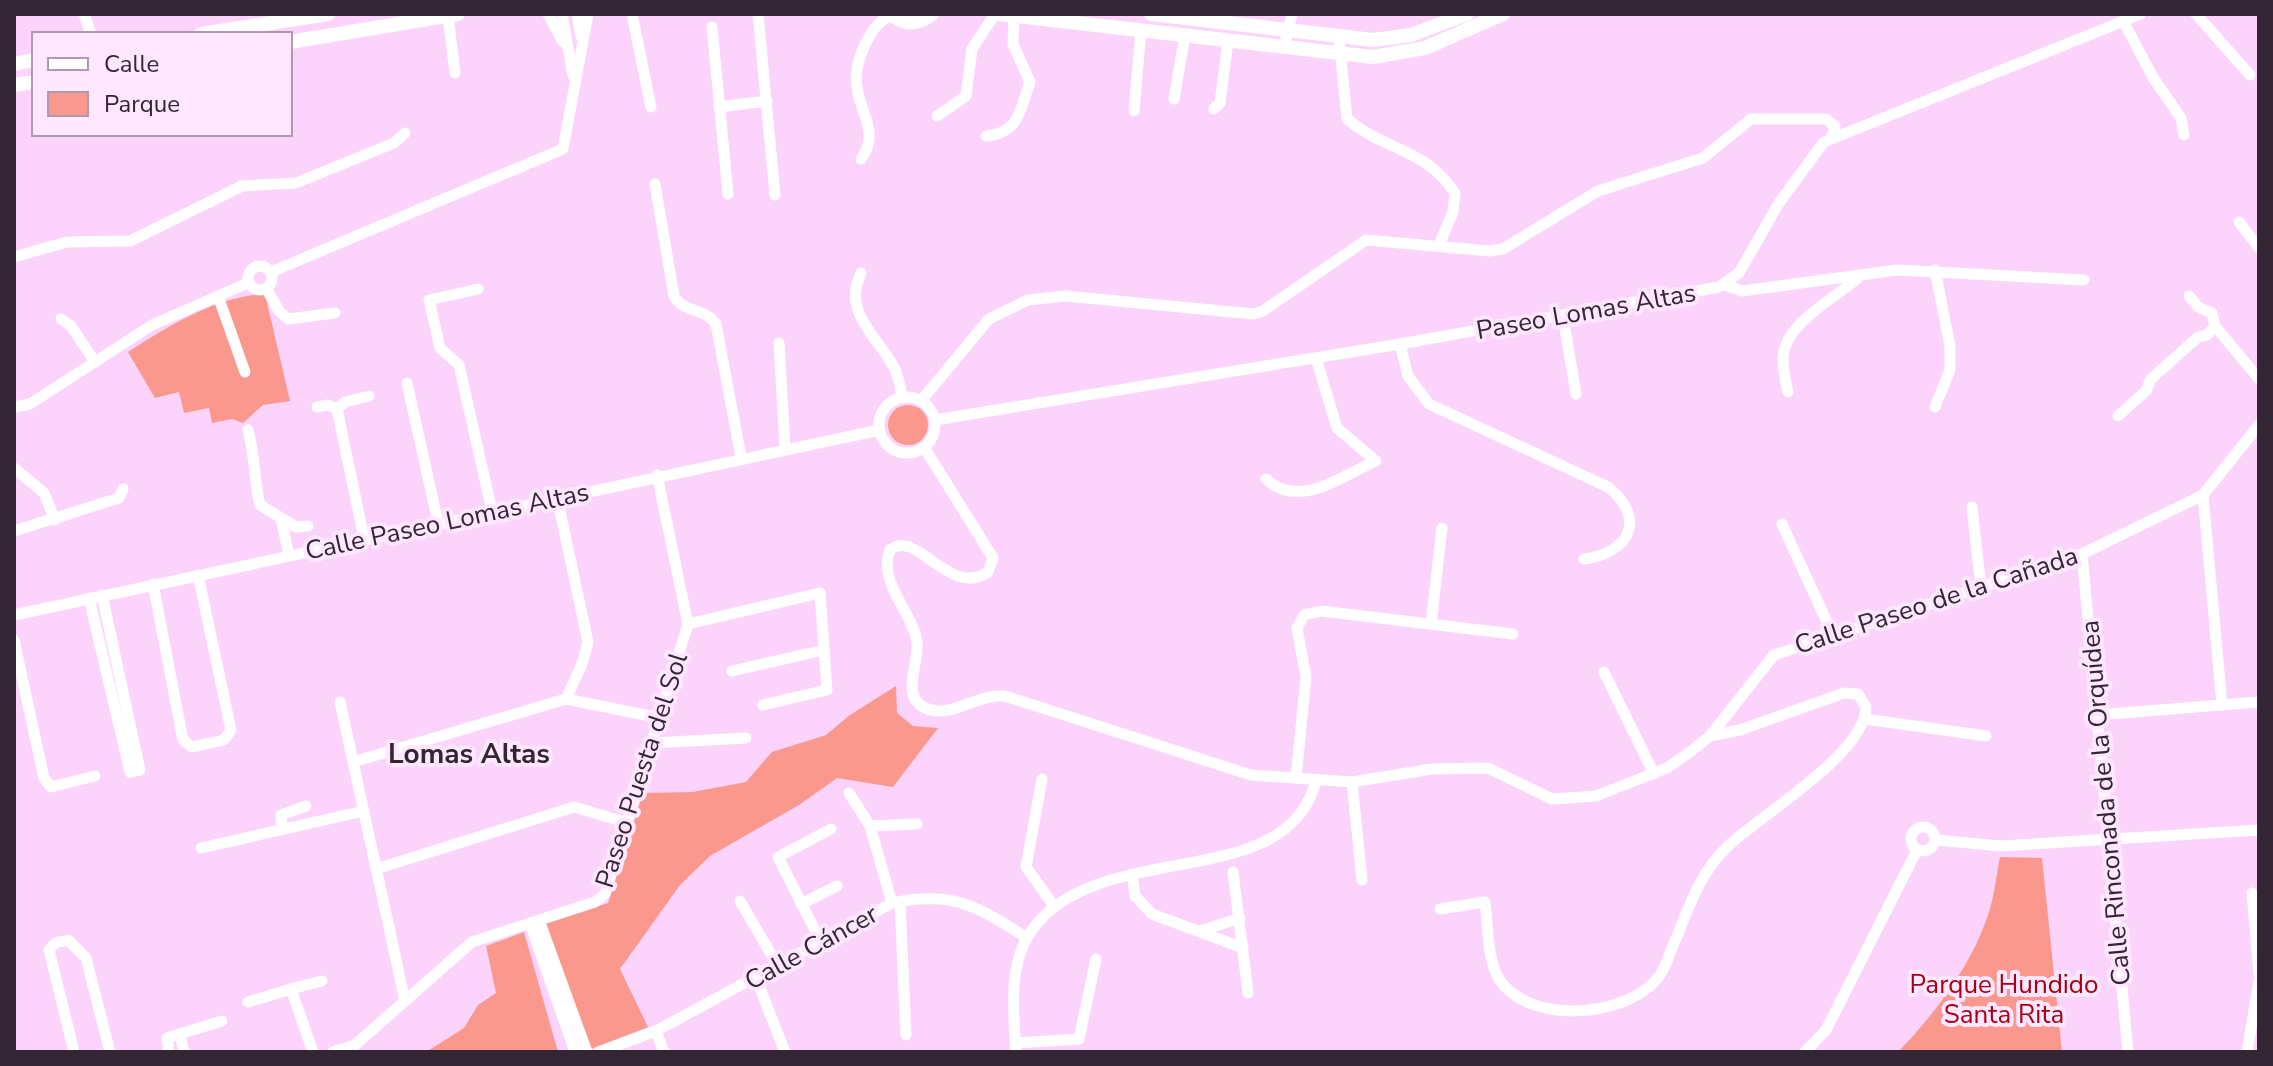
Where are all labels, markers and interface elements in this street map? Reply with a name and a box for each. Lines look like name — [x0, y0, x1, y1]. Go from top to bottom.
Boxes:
legend — [32, 32, 292, 136]
text: Calle — [104, 48, 159, 80]
text: Parque — [104, 88, 180, 120]
street label: Paseo Lomas Altas — [1473, 275, 1699, 348]
street label: Calle Paseo Lomas Altas — [302, 474, 592, 569]
street label: Calle Paseo de la Cañada — [1790, 538, 2082, 663]
street label: Calle Rinconada de la Orquídea — [2072, 619, 2139, 987]
street label: Paseo Puesta del Sol — [587, 648, 696, 892]
district label: Lomas Altas — [388, 735, 550, 773]
street label: Calle Cáncer — [738, 896, 885, 998]
park label: Parque Hundido Santa Rita — [1910, 967, 2098, 1032]

